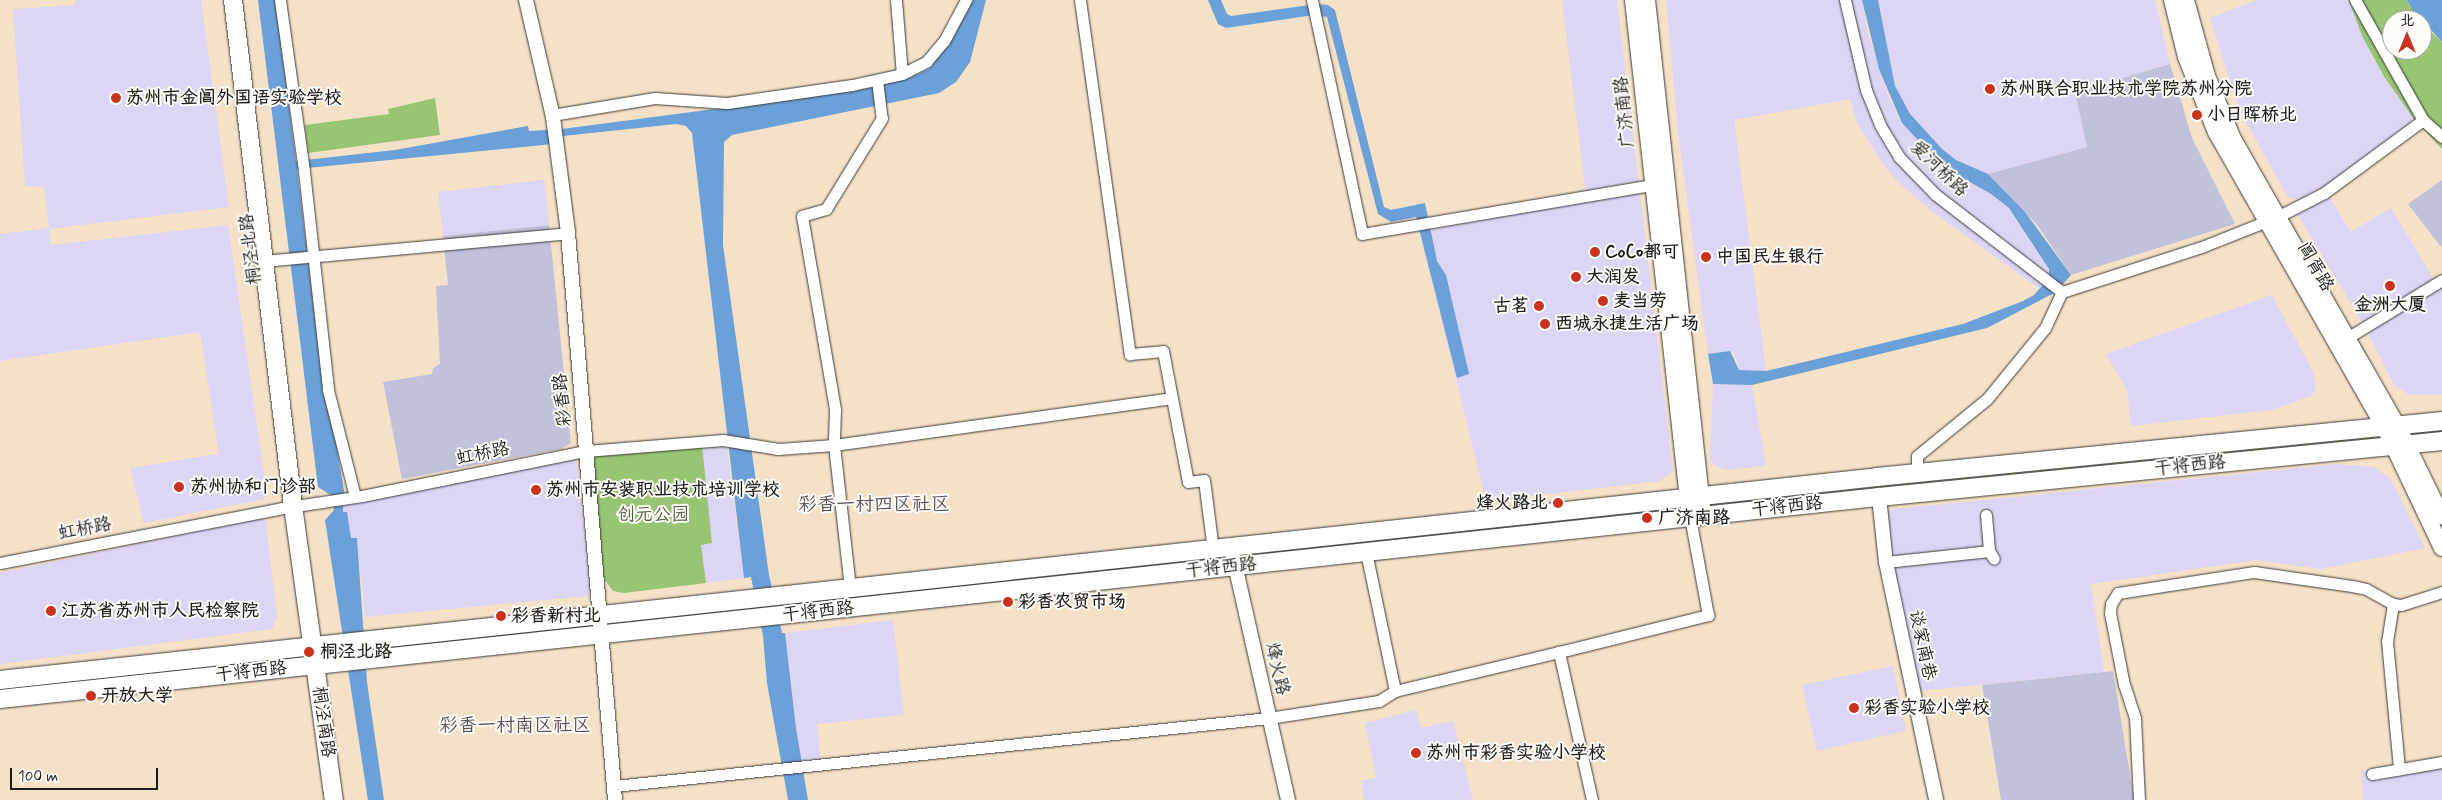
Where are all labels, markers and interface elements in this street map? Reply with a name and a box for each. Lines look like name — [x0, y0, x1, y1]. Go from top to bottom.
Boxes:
north arrow — [2382, 10, 2432, 60]
text: 北 — [2400, 12, 2414, 30]
street label: 广济南路 — [1610, 75, 1640, 149]
place label: 苏州联合职业技术学院苏州分院 — [2000, 78, 2252, 100]
marker: 苏州联合职业技术学院苏州分院 — [1984, 83, 1996, 95]
place label: 苏州市金阊外国语实验学校 — [126, 87, 342, 109]
marker: 苏州市金阊外国语实验学校 — [110, 92, 122, 104]
place label: 小日晖桥北 — [2207, 104, 2297, 126]
marker: 小日晖桥北 — [2191, 109, 2203, 121]
street label: 爱河桥路 — [1906, 136, 1972, 202]
street label: 桐泾北路 — [236, 212, 266, 286]
street label: 阊胥路 — [2292, 238, 2338, 296]
place label: CoCo都可 — [1605, 241, 1679, 263]
marker: CoCo都可 — [1589, 246, 1601, 258]
place label: 中国民生银行 — [1716, 246, 1824, 268]
marker: 中国民生银行 — [1700, 251, 1712, 263]
place label: 大润发 — [1586, 266, 1640, 288]
marker: 大润发 — [1570, 271, 1582, 283]
marker: 金洲大厦 — [2384, 280, 2396, 292]
place label: 麦当劳 — [1613, 290, 1667, 312]
place label: 金洲大厦 — [2354, 294, 2426, 316]
place label: 古茗 — [1493, 295, 1529, 317]
marker: 麦当劳 — [1597, 295, 1609, 307]
marker: 古茗 — [1533, 300, 1545, 312]
place label: 西城永捷生活广场 — [1555, 313, 1699, 335]
marker: 西城永捷生活广场 — [1539, 318, 1551, 330]
street label: 彩香路 — [550, 372, 576, 428]
street label: 虹桥路 — [454, 438, 512, 470]
street label: 干将西路 — [2153, 451, 2227, 481]
place label: 苏州协和门诊部 — [190, 476, 316, 498]
place label: 苏州市安装职业技术培训学校 — [546, 479, 780, 501]
marker: 苏州协和门诊部 — [172, 480, 186, 494]
marker: 苏州市安装职业技术培训学校 — [530, 484, 542, 496]
place label: 烽火路北 — [1476, 492, 1548, 514]
street label: 干将西路 — [1750, 492, 1824, 522]
district label: 彩香一村四区社区 — [798, 494, 950, 516]
marker: 烽火路北 — [1552, 497, 1564, 509]
park label: 创元公园 — [617, 504, 689, 526]
place label: 广济南路 — [1658, 507, 1730, 529]
marker: 广济南路 — [1640, 511, 1654, 525]
street label: 虹桥路 — [56, 513, 114, 545]
street label: 干将西路 — [1184, 553, 1258, 583]
place label: 彩香农贸市场 — [1018, 591, 1126, 613]
marker: 彩香农贸市场 — [1002, 596, 1014, 608]
street label: 干将西路 — [781, 597, 855, 627]
place label: 江苏省苏州市人民检察院 — [61, 600, 259, 622]
marker: 江苏省苏州市人民检察院 — [45, 605, 57, 617]
place label: 彩香新村北 — [511, 605, 601, 627]
street label: 谈家南巷 — [1904, 608, 1940, 682]
marker: 彩香新村北 — [495, 610, 507, 622]
street label: 烽火路 — [1260, 640, 1294, 698]
place label: 桐泾北路 — [320, 641, 392, 663]
marker: 桐泾北路 — [302, 645, 316, 659]
street label: 干将西路 — [214, 657, 288, 687]
place label: 开放大学 — [101, 685, 173, 707]
street label: 桐泾南路 — [307, 685, 339, 759]
marker: 开放大学 — [85, 690, 97, 702]
place label: 彩香实验小学校 — [1864, 697, 1990, 719]
marker: 彩香实验小学校 — [1848, 702, 1860, 714]
district label: 彩香一村南区社区 — [439, 715, 591, 737]
place label: 苏州市彩香实验小学校 — [1426, 742, 1606, 764]
marker: 苏州市彩香实验小学校 — [1410, 747, 1422, 759]
scale bar — [12, 758, 160, 790]
text: 100 m — [18, 767, 58, 787]

